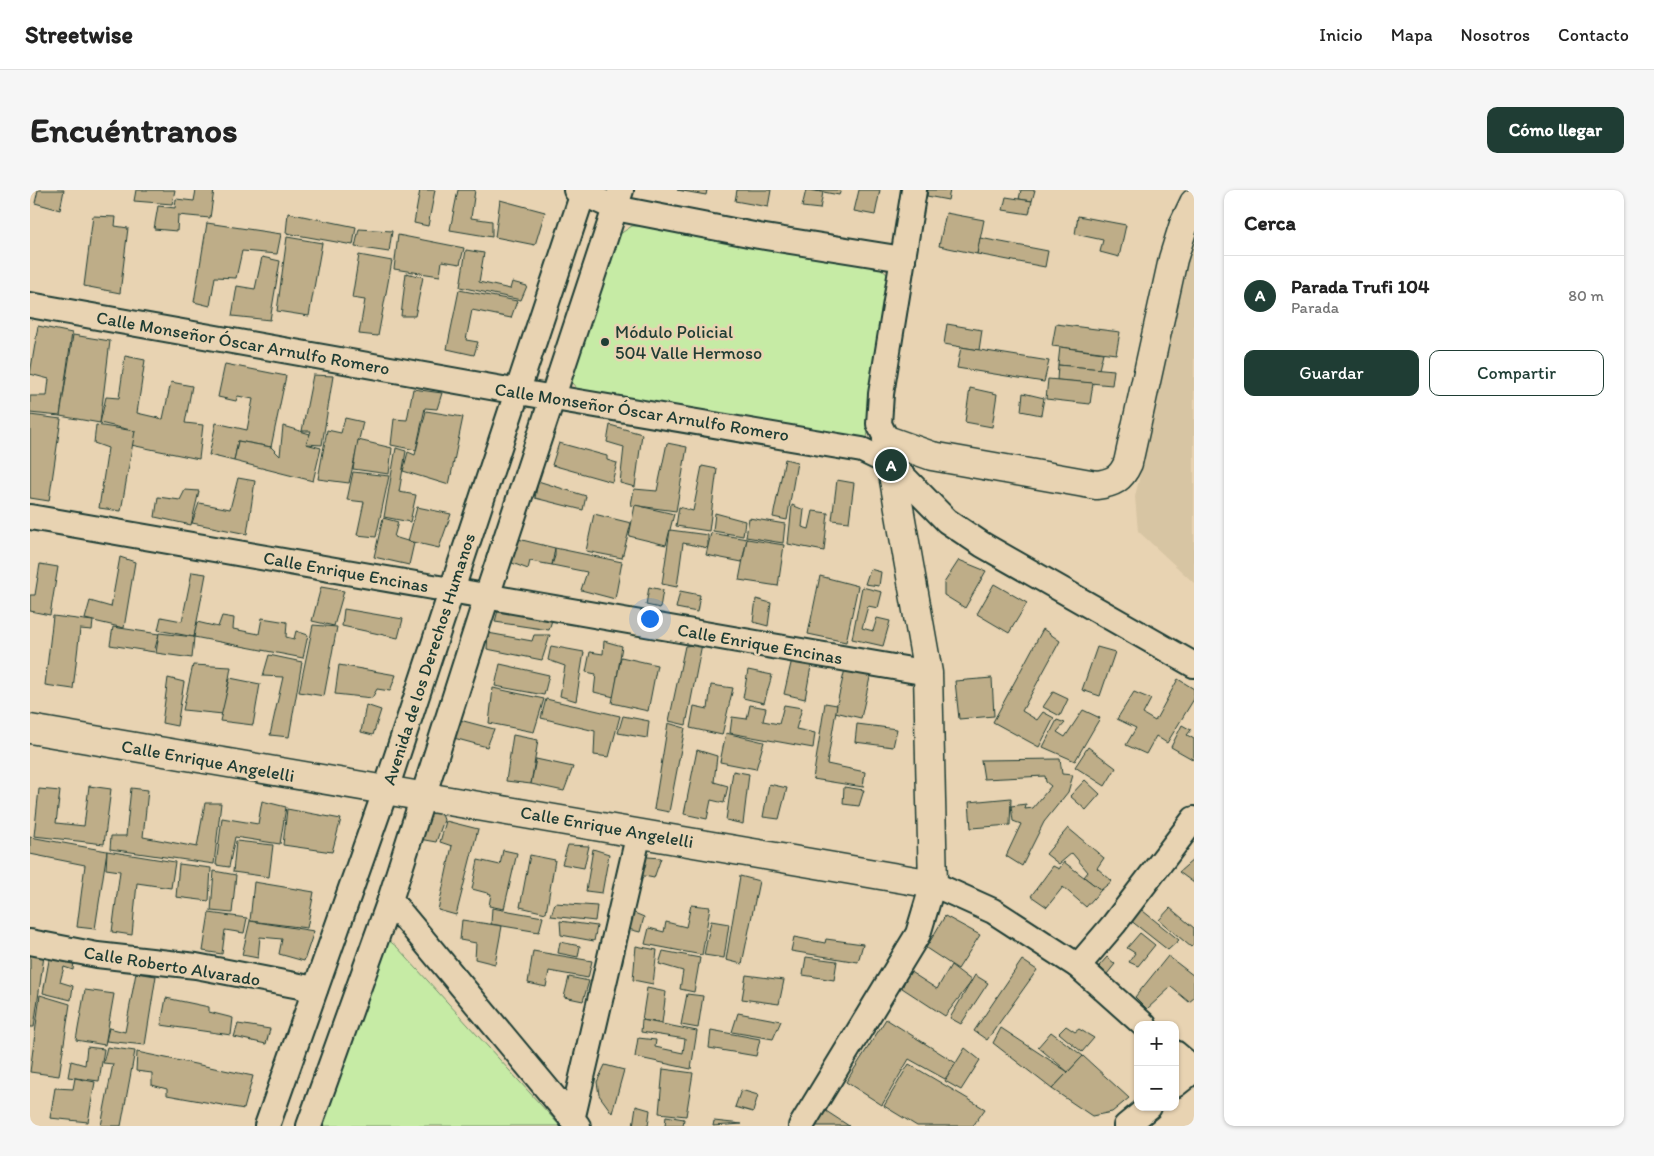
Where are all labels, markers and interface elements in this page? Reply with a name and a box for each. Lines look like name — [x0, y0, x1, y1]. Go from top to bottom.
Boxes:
text: Streetwise — [25, 20, 133, 49]
text: Inicio — [1319, 24, 1363, 46]
text: Mapa — [1391, 24, 1433, 46]
text: Nosotros — [1461, 24, 1530, 46]
text: Contacto — [1558, 24, 1629, 46]
button: Cómo llegar — [1487, 107, 1624, 153]
text: Encuéntranos — [30, 109, 238, 151]
text: Cerca — [1244, 210, 1296, 235]
text: Parada Trufi 104 — [1291, 275, 1429, 298]
text: A — [1255, 286, 1265, 305]
text: 80 m — [1568, 286, 1604, 305]
text: Parada — [1291, 298, 1339, 317]
street label: Calle Monseñor Óscar Arnulfo Romero — [94, 306, 392, 380]
place label: Módulo Policial 504 Valle Hermoso — [615, 321, 762, 364]
marker: Módulo Policial 504 Valle Hermoso — [599, 336, 611, 348]
button: Guardar — [1244, 350, 1419, 396]
button: Compartir — [1429, 350, 1604, 396]
street label: Calle Monseñor Óscar Arnulfo Romero — [493, 378, 791, 446]
pin: A — [875, 446, 907, 484]
street label: Avenida de los Derechos Humanos — [378, 530, 480, 788]
street label: Calle Enrique Encinas — [262, 547, 430, 597]
your location — [637, 606, 663, 632]
street label: Calle Enrique Encinas — [676, 619, 844, 669]
street label: Calle Enrique Angelelli — [120, 735, 296, 787]
street label: Calle Enrique Angelelli — [519, 801, 695, 853]
street label: Calle Roberto Alvarado — [82, 941, 262, 991]
map controls — [1134, 1021, 1179, 1111]
button: + — [1134, 1021, 1179, 1066]
button: − — [1134, 1066, 1179, 1111]

